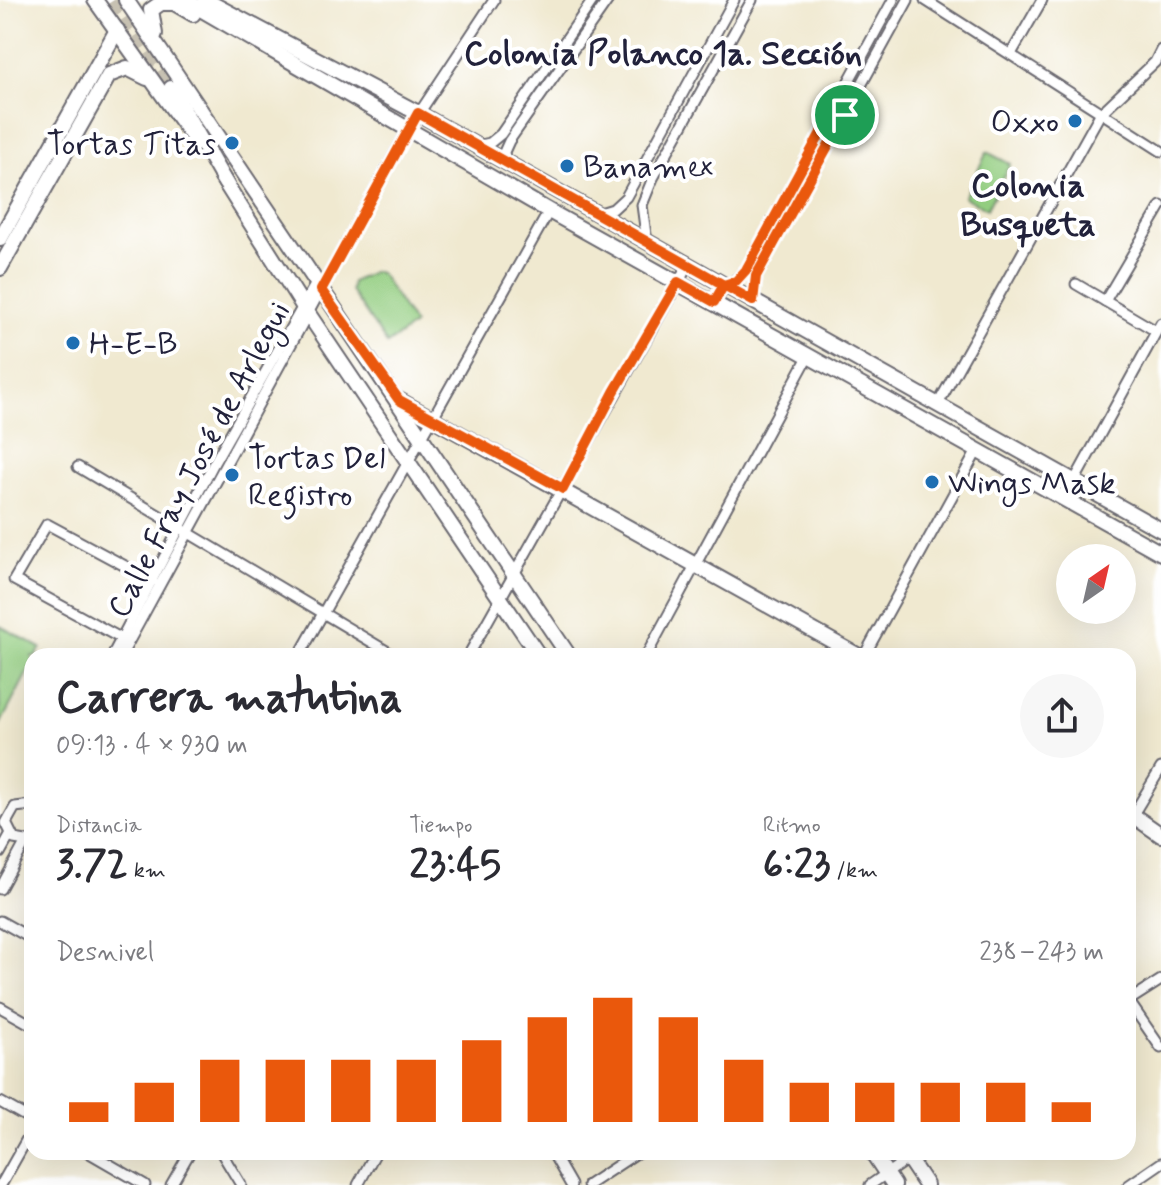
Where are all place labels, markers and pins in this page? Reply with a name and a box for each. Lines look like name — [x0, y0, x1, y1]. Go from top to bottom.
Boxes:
pin — [811, 81, 879, 149]
place label: Oxxo — [991, 102, 1059, 144]
marker: Oxxo — [1066, 112, 1084, 130]
place label: Tortas Titas — [46, 124, 216, 166]
marker: Tortas Titas — [223, 134, 241, 152]
place label: Banamex — [583, 147, 713, 189]
marker: Banamex — [558, 157, 576, 175]
place label: H-E-B — [89, 324, 178, 366]
marker: H-E-B — [64, 334, 82, 352]
place label: Tortas Del Registro — [248, 438, 385, 520]
place label: Wings Mask — [948, 463, 1116, 507]
marker: Tortas Del Registro — [223, 466, 241, 484]
marker: Wings Mask — [923, 473, 941, 491]

